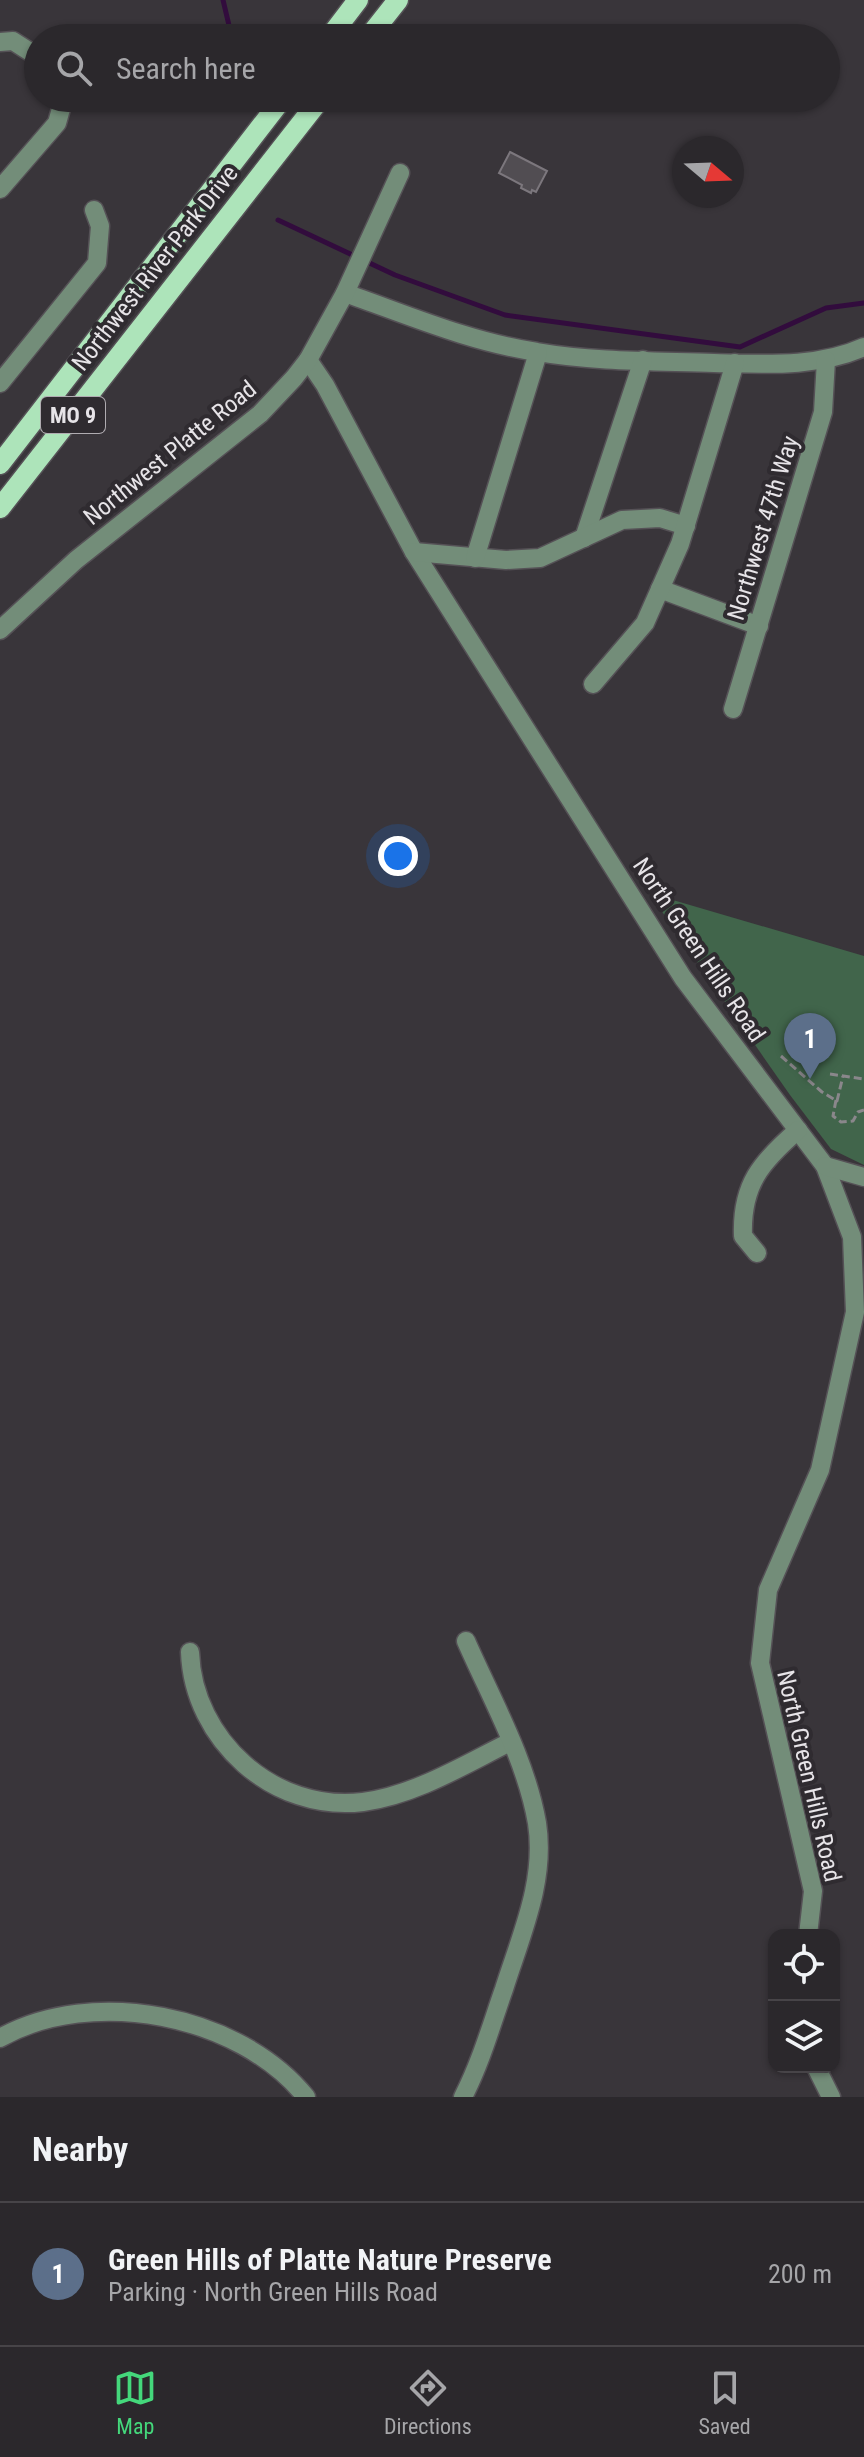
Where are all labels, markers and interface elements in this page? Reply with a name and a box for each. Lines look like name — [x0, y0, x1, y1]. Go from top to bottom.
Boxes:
search box — [24, 24, 840, 112]
icon: search — [52, 46, 96, 90]
text: Search here — [116, 51, 256, 86]
north arrow — [672, 136, 744, 208]
street label: Northwest River Park Drive — [66, 160, 244, 376]
street label: Northwest Platte Road — [78, 375, 262, 531]
road number: MO 9 — [41, 397, 105, 433]
street label: Northwest 47th Way — [722, 433, 804, 623]
your location — [378, 836, 418, 876]
street label: North Green Hills Road — [627, 853, 771, 1047]
pin: 1 — [784, 1013, 836, 1079]
street label: North Green Hills Road — [771, 1668, 847, 1884]
map controls — [768, 1929, 840, 2073]
button: locate — [768, 1929, 840, 2001]
button: layers — [768, 2001, 840, 2073]
text: Nearby — [32, 2129, 128, 2169]
text: Green Hills of Platte Nature Preserve — [108, 2242, 552, 2277]
text: 1 — [51, 2259, 65, 2289]
text: 200 m — [768, 2259, 832, 2289]
text: Parking · North Green Hills Road — [108, 2277, 438, 2307]
tab: Map — [113, 2366, 157, 2439]
tab: Directions — [384, 2366, 472, 2439]
tab: Saved — [698, 2366, 751, 2439]

